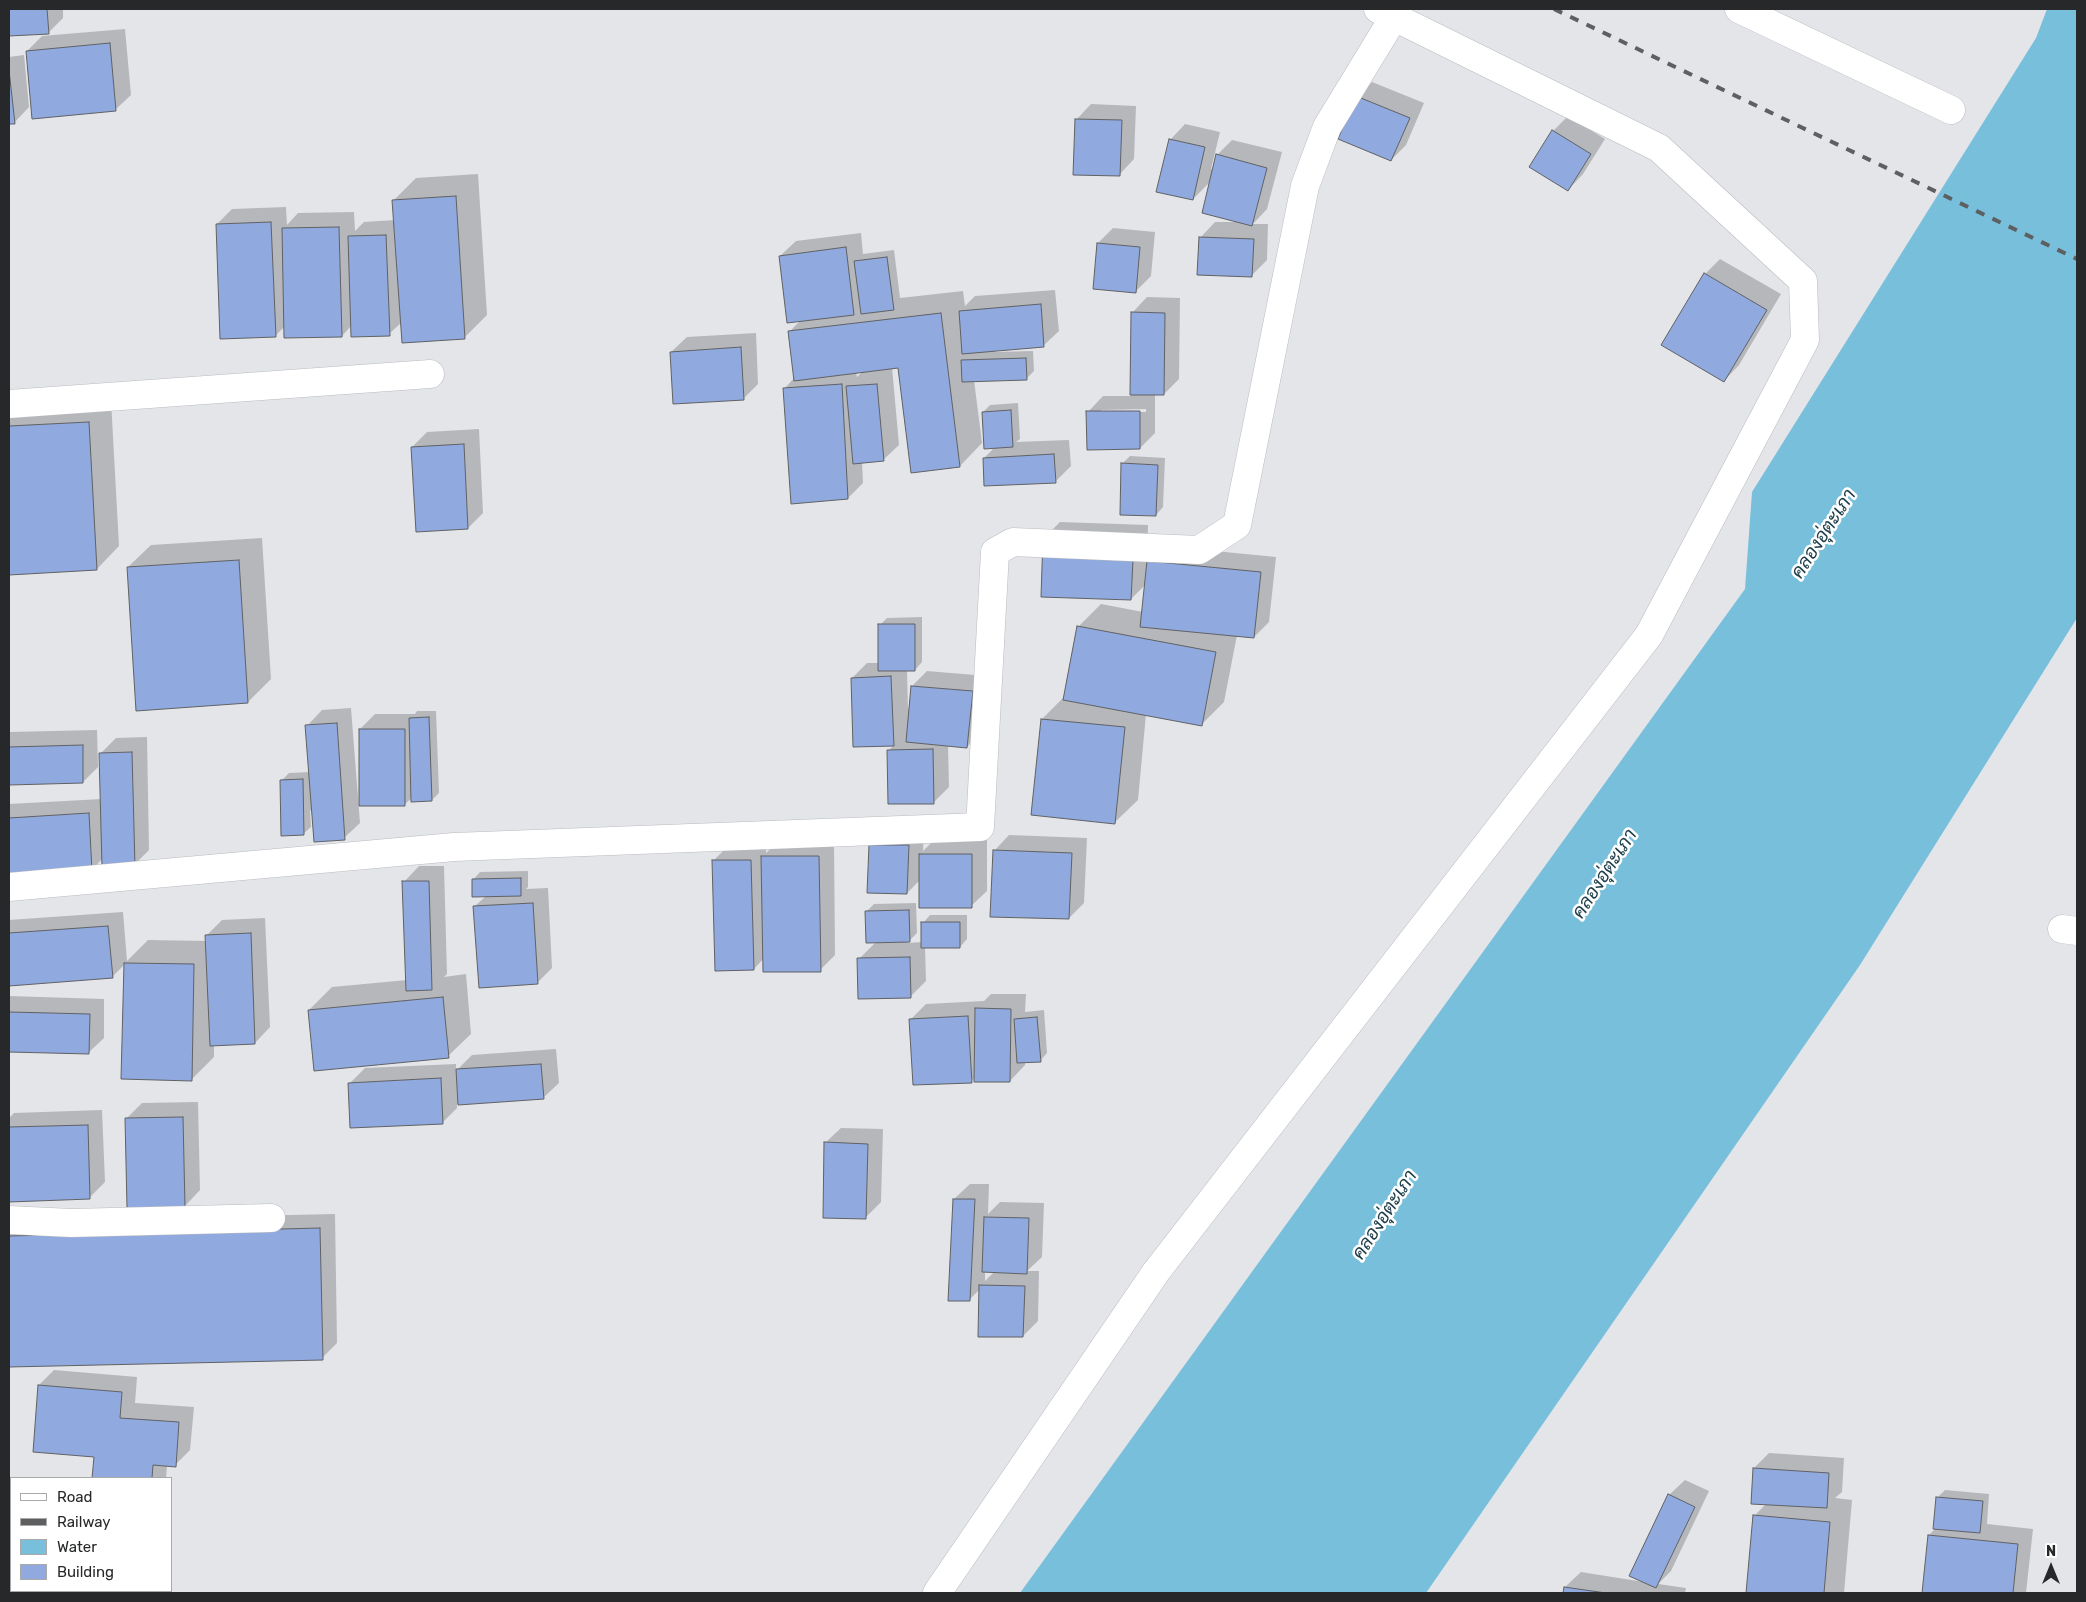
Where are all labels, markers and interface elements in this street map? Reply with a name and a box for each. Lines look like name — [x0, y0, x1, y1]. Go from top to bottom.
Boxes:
water label: คลองอุ่ตะเภา — [1787, 485, 1861, 583]
water label: คลองอุ่ตะเภา — [1568, 825, 1642, 923]
water label: คลองอุ่ตะเภา — [1348, 1166, 1422, 1264]
legend — [10, 1477, 172, 1592]
text: Road — [57, 1488, 93, 1506]
text: Railway — [57, 1513, 111, 1531]
text: Water — [57, 1538, 97, 1556]
north arrow — [2026, 1542, 2076, 1592]
text: N — [2046, 1543, 2056, 1560]
text: Building — [57, 1563, 114, 1581]

